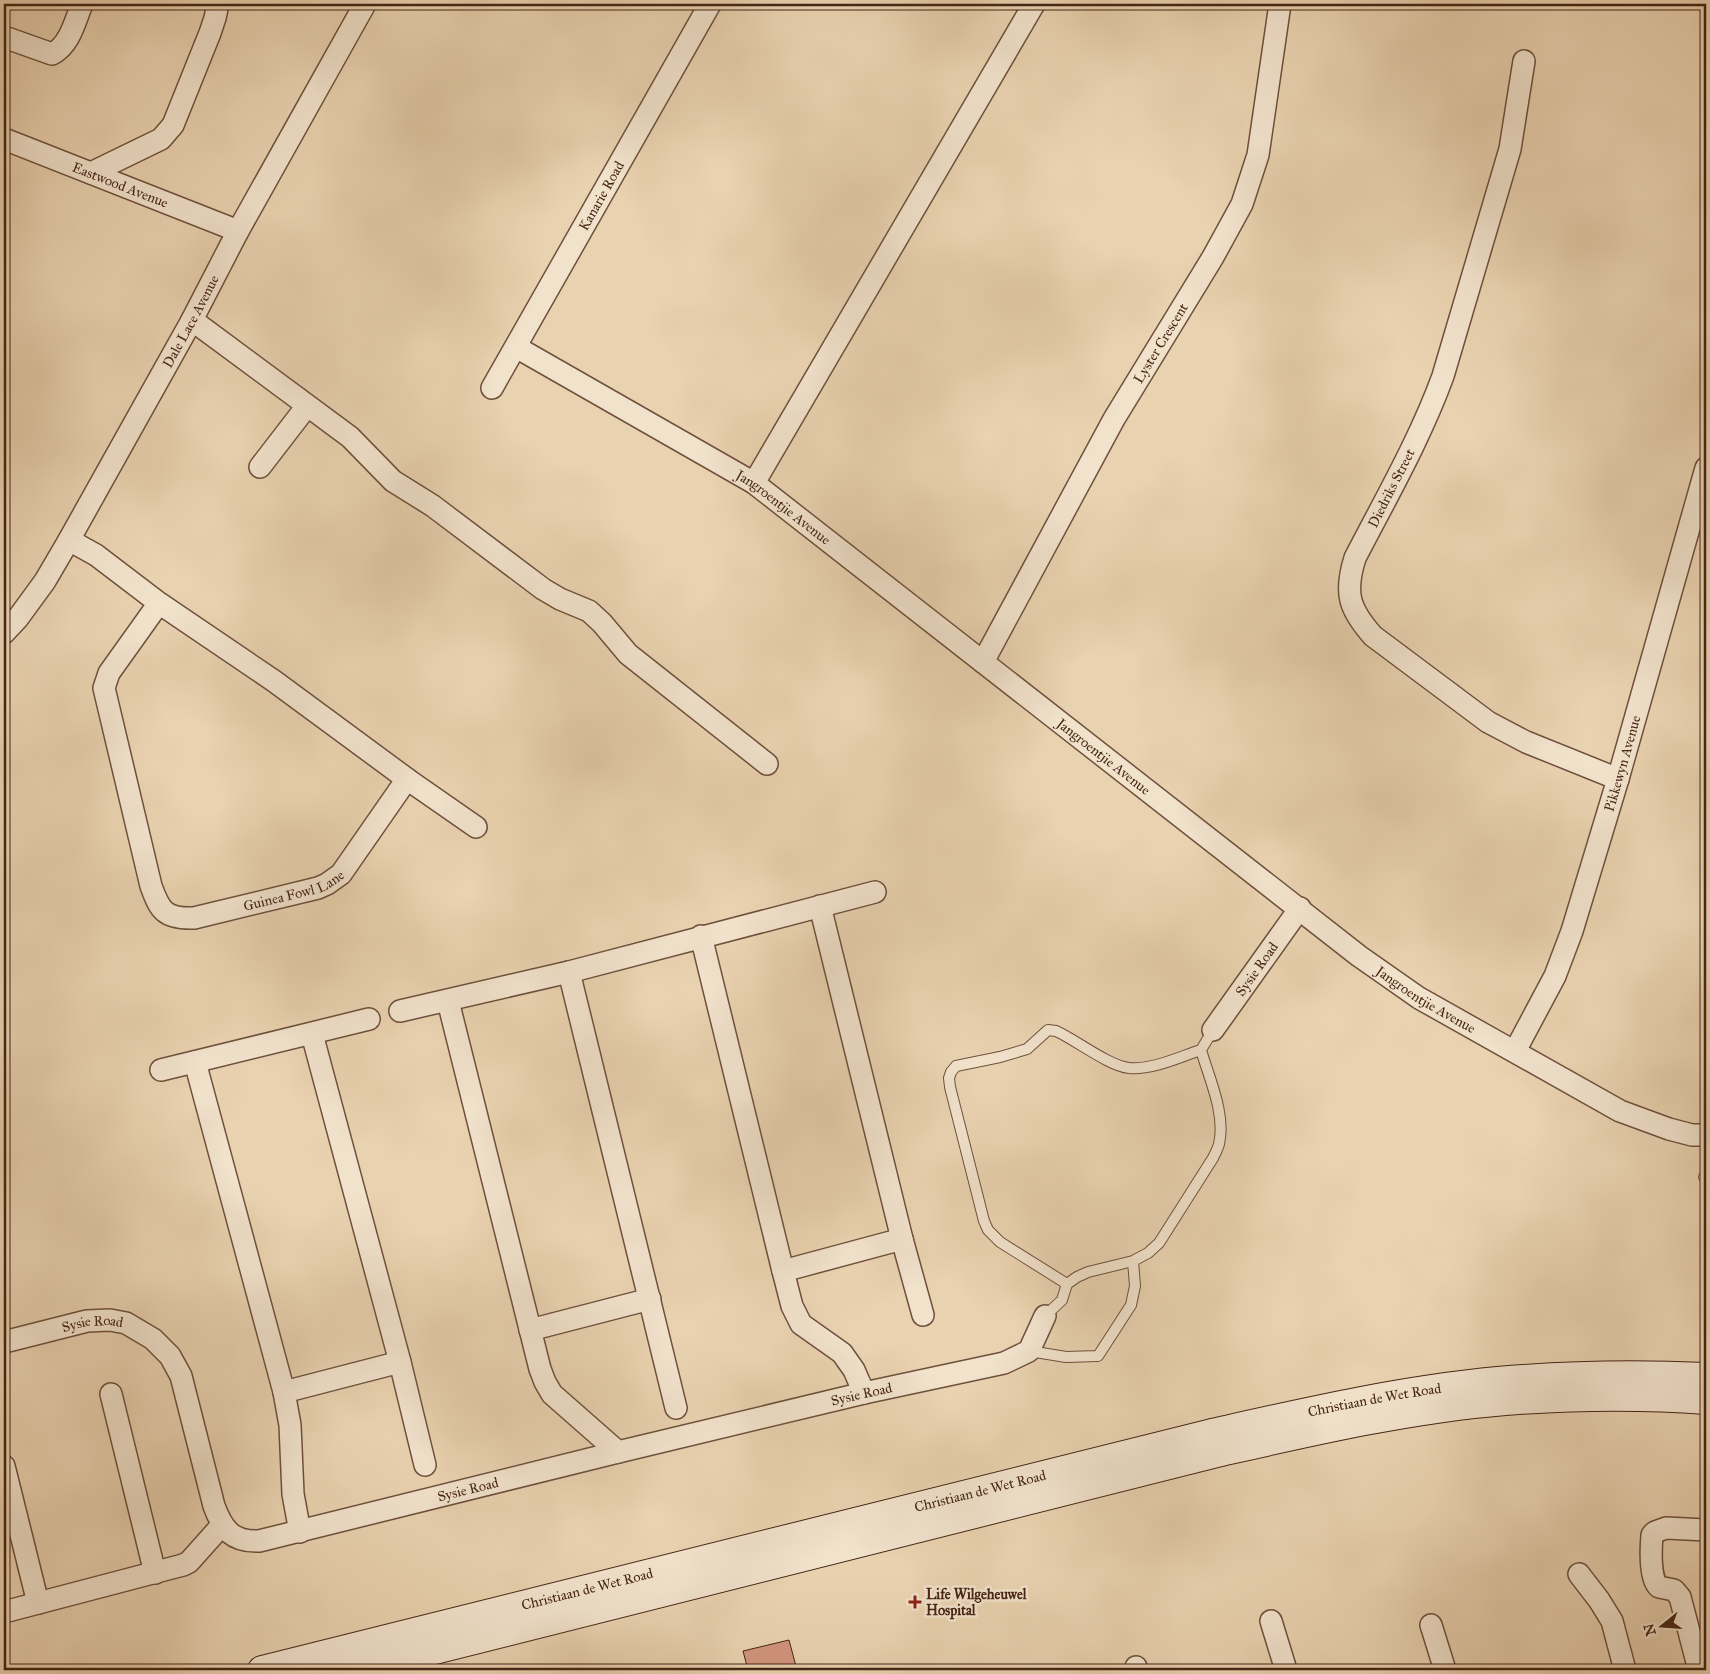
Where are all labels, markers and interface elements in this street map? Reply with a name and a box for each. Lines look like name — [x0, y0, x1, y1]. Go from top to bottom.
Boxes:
street label: Kanarie Road — [575, 158, 628, 234]
street label: Eastwood Avenue — [70, 159, 171, 212]
street label: Dale Lace Avenue — [159, 272, 223, 371]
street label: Lyster Crescent — [1130, 300, 1192, 387]
street label: Diedriks Street — [1364, 446, 1419, 530]
street label: Jangroentjie Avenue — [731, 466, 834, 549]
street label: Jangroentjie Avenue — [1051, 714, 1154, 799]
street label: Pikkewyn Avenue — [1601, 714, 1645, 814]
street label: Guinea Fowl Lane — [242, 866, 348, 915]
street label: Sysie Road — [1232, 939, 1282, 999]
street label: Jangroentjie Avenue — [1370, 961, 1479, 1037]
street label: Sysie Road — [60, 1312, 125, 1336]
street label: Sysie Road — [829, 1379, 894, 1410]
street label: Christiaan de Wet Road — [1306, 1380, 1442, 1421]
street label: Christiaan de Wet Road — [913, 1467, 1048, 1516]
street label: Sysie Road — [436, 1474, 500, 1505]
street label: Christiaan de Wet Road — [520, 1565, 655, 1614]
place label: Life Wilgeheuwel Hospital — [926, 1586, 1028, 1620]
marker: Life Wilgeheuwel Hospital — [908, 1595, 922, 1609]
north arrow — [1638, 1602, 1688, 1652]
text: N — [1640, 1621, 1660, 1638]

